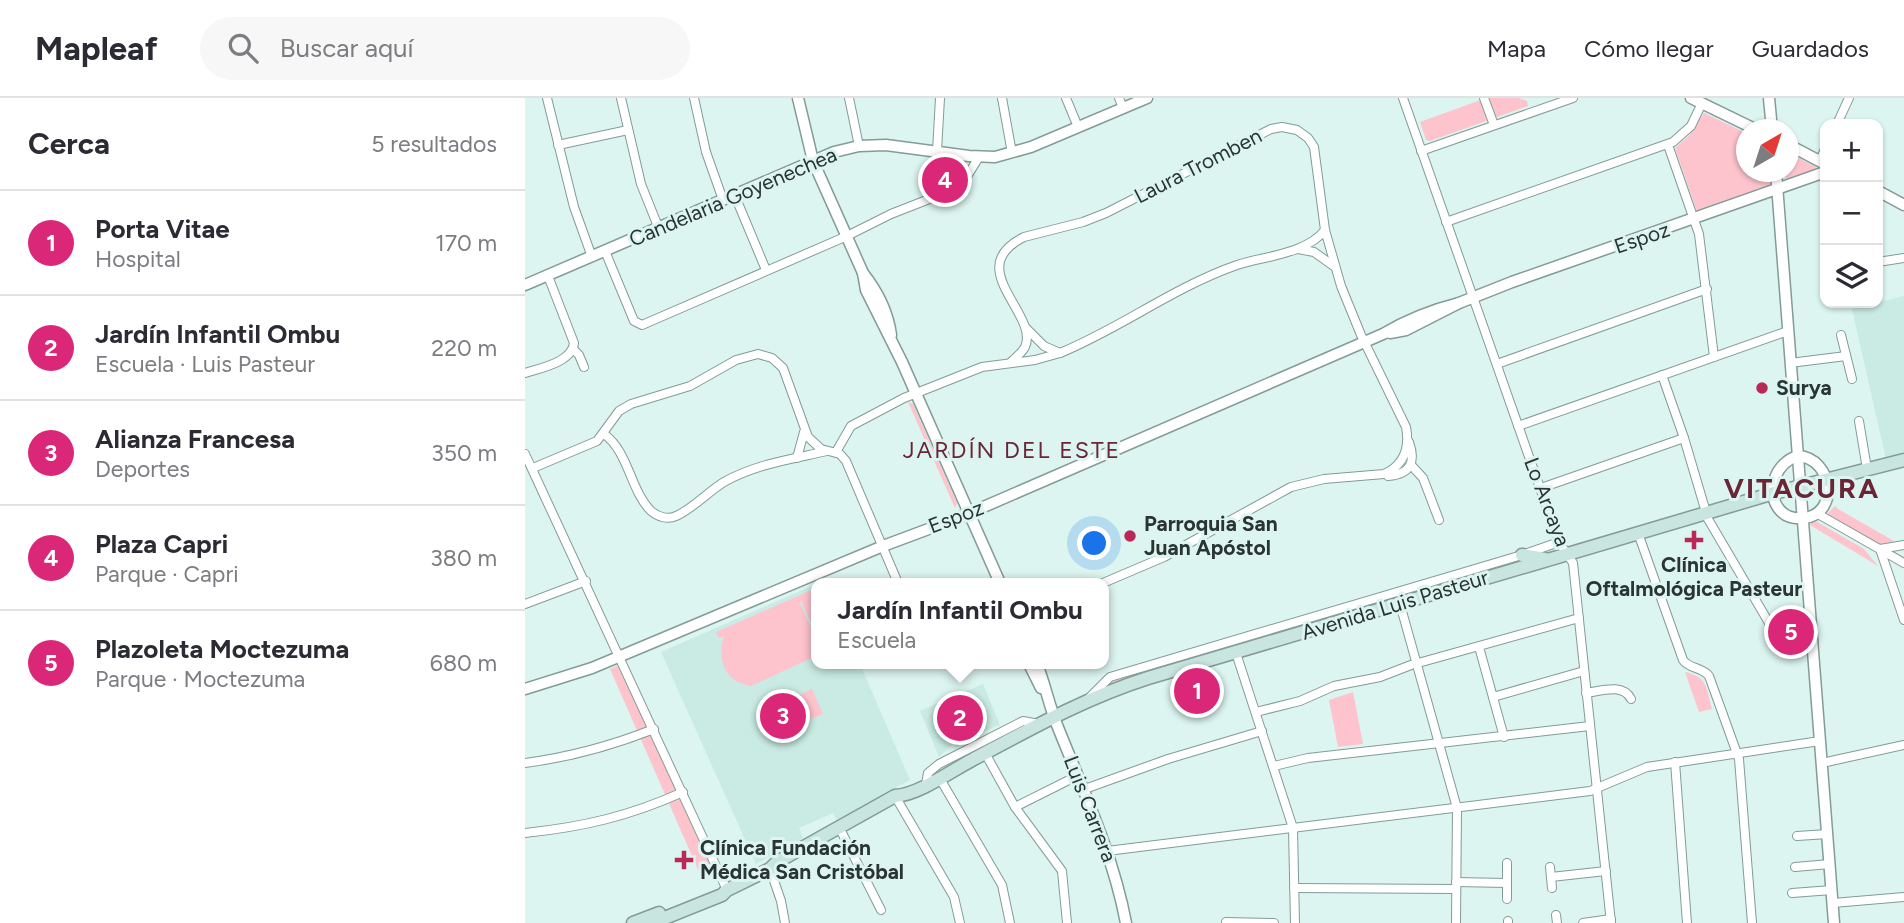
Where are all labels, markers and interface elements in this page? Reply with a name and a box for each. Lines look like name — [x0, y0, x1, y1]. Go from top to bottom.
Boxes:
search box — [200, 17, 690, 80]
text: Mapleaf — [35, 29, 158, 68]
icon: search — [224, 29, 262, 67]
text: Buscar aquí — [280, 32, 414, 64]
text: Mapa — [1487, 34, 1546, 63]
text: Cómo llegar — [1584, 34, 1714, 63]
text: Guardados — [1752, 34, 1869, 63]
north arrow — [1736, 119, 1799, 182]
map controls — [1820, 119, 1883, 308]
button: + — [1820, 119, 1883, 182]
street label: Laura Tromben — [1130, 123, 1266, 208]
text: Cerca — [28, 125, 110, 162]
text: 5 resultados — [371, 130, 497, 158]
street label: Candelaria Goyenechea — [625, 141, 840, 252]
pin: 4 — [922, 154, 968, 206]
button: − — [1820, 182, 1883, 245]
text: Porta Vitae — [95, 213, 230, 245]
street label: Espoz — [1611, 216, 1673, 259]
text: 1 — [46, 229, 56, 257]
text: 170 m — [435, 229, 497, 257]
text: Hospital — [95, 245, 181, 273]
button: layers — [1820, 245, 1883, 308]
text: Jardín Infantil Ombu — [95, 318, 340, 350]
text: 2 — [44, 334, 58, 362]
text: 220 m — [431, 334, 497, 362]
text: Escuela · Luis Pasteur — [95, 350, 315, 378]
place label: Surya — [1776, 375, 1832, 400]
marker: Surya — [1754, 380, 1770, 396]
text: Alianza Francesa — [95, 423, 295, 455]
district label: JARDÍN DEL ESTE — [903, 436, 1121, 464]
text: 3 — [45, 439, 57, 467]
text: 350 m — [431, 439, 497, 467]
street label: Lo Arcaya — [1519, 454, 1576, 550]
text: Deportes — [95, 455, 190, 483]
district label: VITACURA — [1724, 471, 1880, 505]
street label: Espoz — [925, 495, 987, 538]
place label: Parroquia San Juan Apóstol — [1144, 511, 1278, 560]
your location — [1077, 526, 1111, 560]
text: Plaza Capri — [95, 528, 228, 560]
marker: Parroquia San Juan Apóstol — [1122, 528, 1138, 544]
marker: Clínica Oftalmológica Pasteur — [1684, 530, 1704, 550]
text: 4 — [44, 544, 58, 572]
text: 380 m — [430, 544, 497, 572]
place label: Clínica Oftalmológica Pasteur — [1586, 552, 1802, 601]
text: Parque · Capri — [95, 560, 239, 588]
street label: Avenida Luis Pasteur — [1298, 564, 1491, 645]
popup — [811, 578, 1109, 669]
text: Jardín Infantil Ombu — [837, 594, 1083, 626]
pin: 5 — [1768, 606, 1814, 658]
text: Escuela — [837, 626, 916, 654]
text: Plazoleta Moctezuma — [95, 633, 349, 665]
text: 5 — [44, 649, 58, 677]
text: 680 m — [430, 649, 497, 677]
text: Parque · Moctezuma — [95, 665, 305, 693]
pin: 1 — [1174, 665, 1220, 717]
pin: 3 — [760, 690, 806, 742]
pin: 2 — [937, 692, 983, 744]
street label: Luis Carrera — [1059, 752, 1122, 865]
place label: Clínica Fundación Médica San Cristóbal — [700, 835, 904, 884]
marker: Clínica Fundación Médica San Cristóbal — [674, 850, 694, 870]

